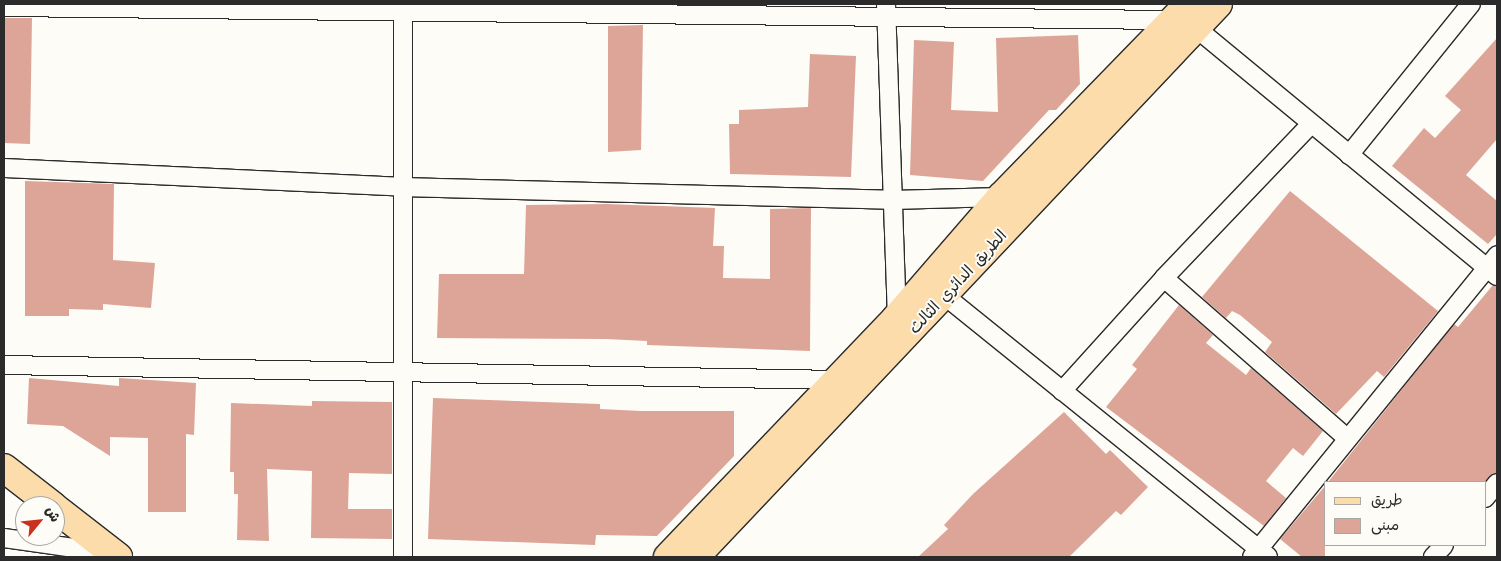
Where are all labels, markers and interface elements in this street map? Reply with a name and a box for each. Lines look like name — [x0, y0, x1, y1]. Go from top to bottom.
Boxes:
street label: الطريق الدائري الثالث — [905, 226, 1011, 338]
legend — [1324, 481, 1486, 546]
text: طريق — [1371, 490, 1403, 511]
north arrow — [15, 496, 65, 546]
text: ش — [40, 503, 65, 526]
text: مبنى — [1371, 515, 1399, 536]

